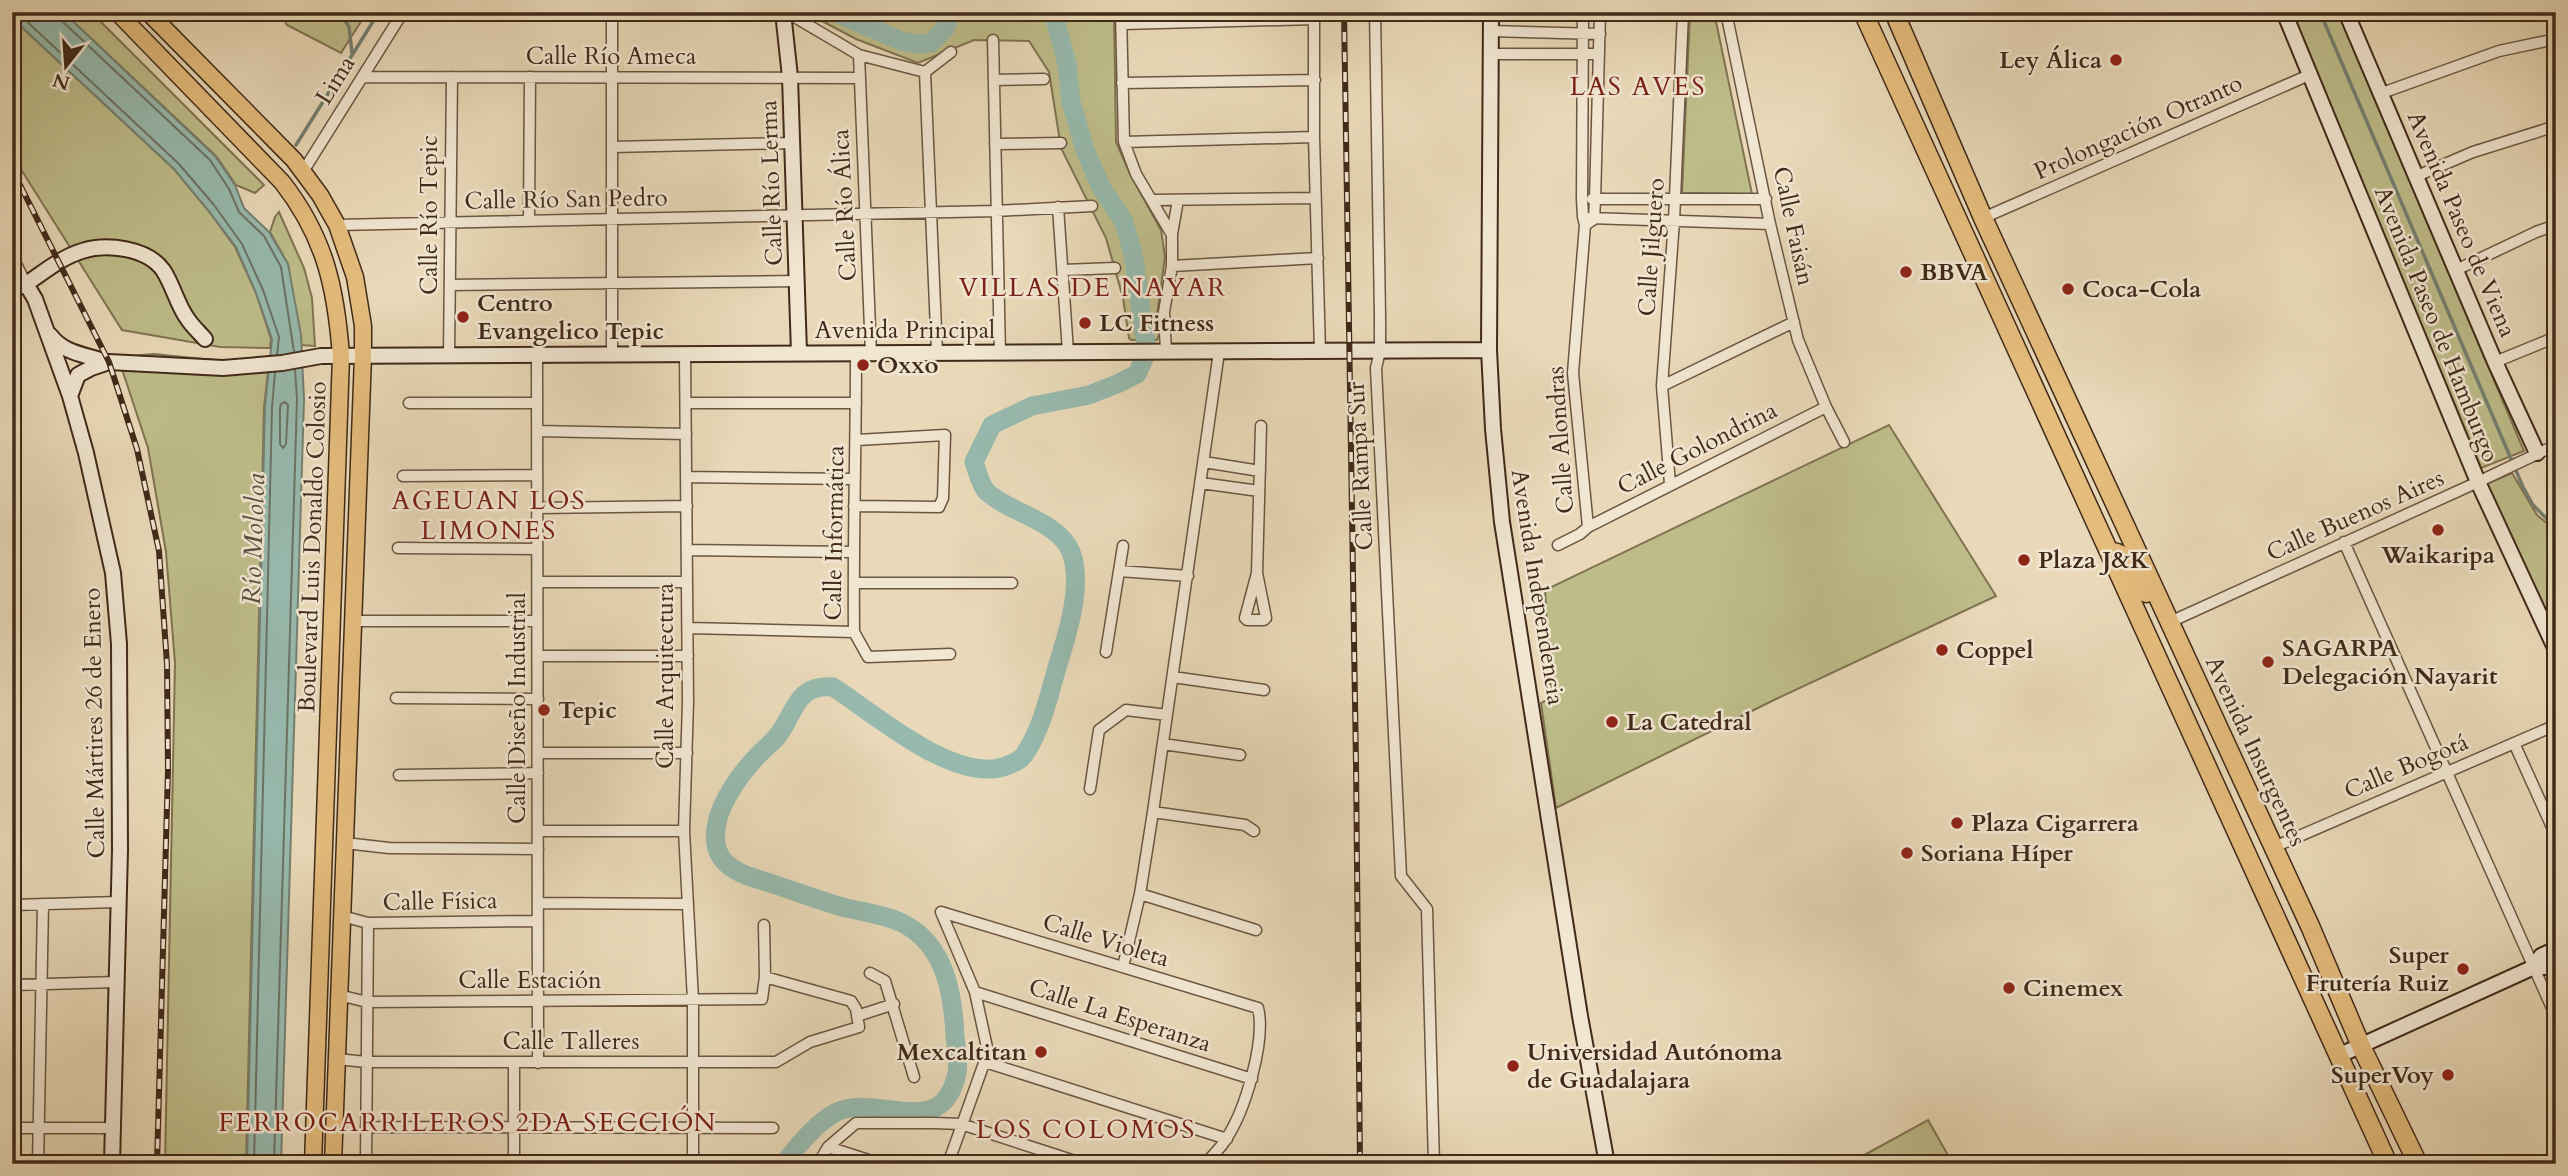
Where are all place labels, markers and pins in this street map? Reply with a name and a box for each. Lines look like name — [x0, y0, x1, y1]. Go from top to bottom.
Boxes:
place label: Ley Álica — [1999, 44, 2102, 77]
marker: Ley Álica — [2108, 52, 2124, 68]
place label: BBVA — [1920, 256, 1988, 289]
marker: BBVA — [1898, 264, 1914, 280]
place label: Coca-Cola — [2082, 273, 2201, 306]
marker: Coca-Cola — [2060, 281, 2076, 297]
place label: Centro Evangelico Tepic — [477, 287, 664, 348]
place label: LC Fitness — [1099, 307, 1214, 340]
marker: Centro Evangelico Tepic — [455, 309, 471, 325]
marker: LC Fitness — [1077, 315, 1093, 331]
place label: Oxxo — [877, 349, 938, 382]
marker: Oxxo — [855, 357, 871, 373]
marker: Waikaripa — [2430, 522, 2446, 538]
place label: Waikaripa — [2380, 539, 2495, 572]
place label: Plaza J&K — [2038, 544, 2150, 577]
marker: Plaza J&K — [2016, 552, 2032, 568]
place label: SAGARPA Delegación Nayarit — [2282, 632, 2498, 693]
place label: Coppel — [1956, 634, 2033, 667]
marker: Coppel — [1934, 642, 1950, 658]
marker: SAGARPA Delegación Nayarit — [2260, 654, 2276, 670]
place label: Tepic — [558, 694, 617, 727]
marker: Tepic — [536, 702, 552, 718]
place label: La Catedral — [1626, 706, 1752, 739]
marker: La Catedral — [1604, 714, 1620, 730]
place label: Plaza Cigarrera — [1971, 807, 2139, 840]
marker: Plaza Cigarrera — [1949, 815, 1965, 831]
place label: Soriana Híper — [1921, 837, 2073, 870]
marker: Soriana Híper — [1899, 845, 1915, 861]
place label: Super Frutería Ruiz — [2305, 939, 2449, 1000]
marker: Super Frutería Ruiz — [2455, 961, 2471, 977]
place label: Cinemex — [2023, 972, 2123, 1005]
marker: Cinemex — [2001, 980, 2017, 996]
place label: Mexcaltitan — [897, 1036, 1028, 1069]
place label: Universidad Autónoma de Guadalajara — [1527, 1036, 1782, 1097]
marker: Mexcaltitan — [1033, 1044, 1049, 1060]
marker: Universidad Autónoma de Guadalajara — [1505, 1058, 1521, 1074]
place label: SuperVoy — [2331, 1059, 2434, 1092]
marker: SuperVoy — [2440, 1067, 2456, 1083]

